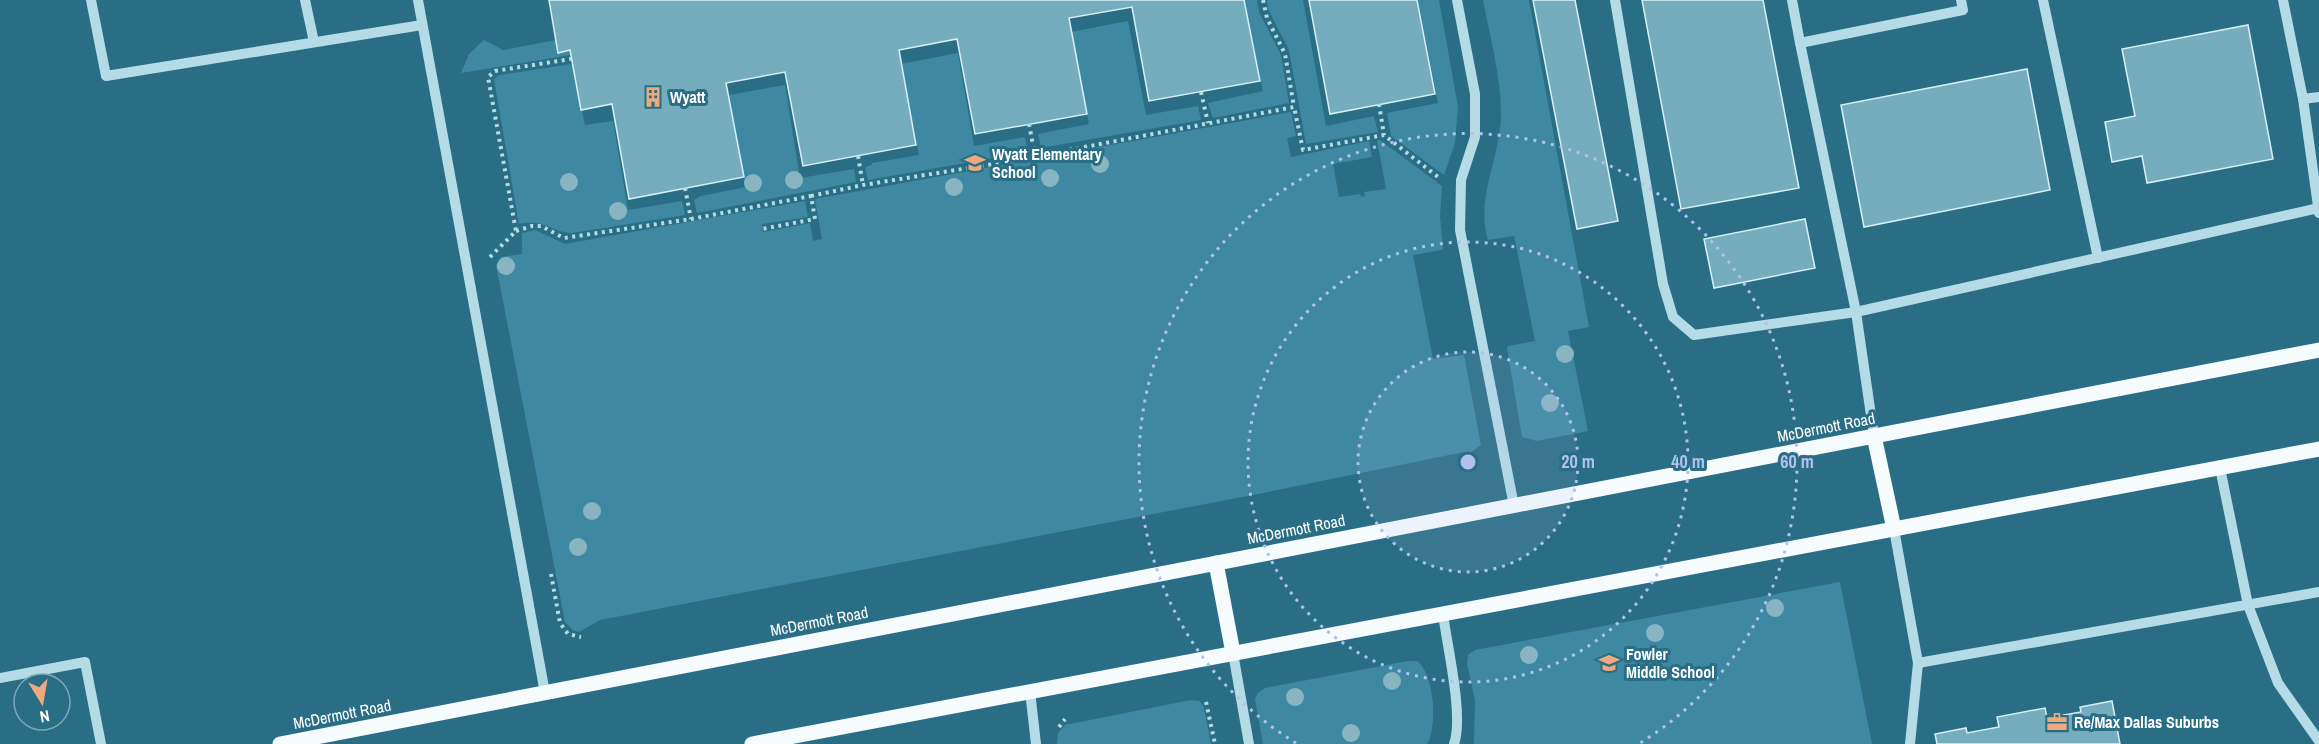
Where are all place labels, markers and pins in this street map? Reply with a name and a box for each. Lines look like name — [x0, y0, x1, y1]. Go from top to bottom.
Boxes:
building icon: Wyatt — [641, 85, 665, 109]
place label: Wyatt — [670, 86, 706, 108]
place label: Wyatt Elementary School — [992, 143, 1103, 183]
school or university icon: Wyatt Elementary School — [963, 151, 987, 175]
centre of rings — [1458, 452, 1478, 472]
place label: Fowler Middle School — [1626, 643, 1715, 683]
school or university icon: Fowler Middle School — [1597, 651, 1621, 675]
office icon: Re/Max Dallas Suburbs — [2045, 710, 2069, 734]
place label: Re/Max Dallas Suburbs — [2074, 711, 2219, 733]

